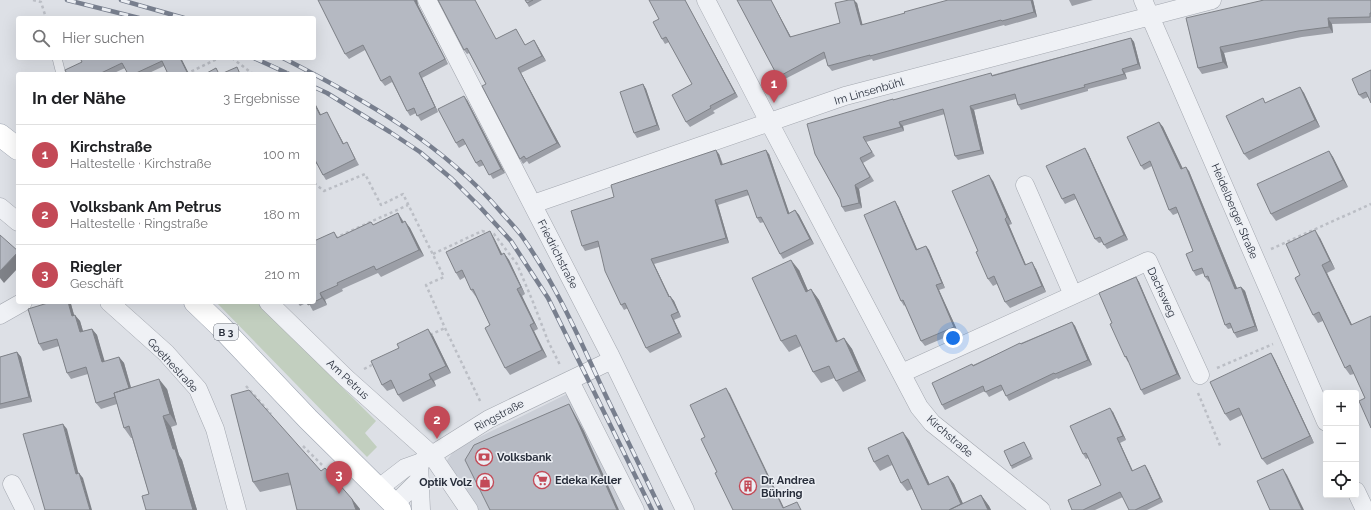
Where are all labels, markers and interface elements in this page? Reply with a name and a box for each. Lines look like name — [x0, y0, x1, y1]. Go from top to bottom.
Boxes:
search box — [16, 16, 316, 60]
icon: search — [30, 27, 52, 49]
text: Hier suchen — [62, 29, 145, 47]
pin: 1 — [761, 70, 787, 103]
street label: Im Linsenbühl — [833, 75, 905, 108]
text: In der Nähe — [32, 88, 126, 108]
text: 3 Ergebnisse — [223, 91, 300, 106]
text: Kirchstraße — [70, 138, 152, 156]
text: 1 — [42, 147, 48, 162]
text: 100 m — [263, 147, 300, 162]
text: Haltestelle · Kirchstraße — [70, 156, 211, 171]
street label: Heidelberger Straße — [1209, 162, 1261, 261]
text: Volksbank Am Petrus — [70, 198, 221, 216]
text: 2 — [41, 207, 49, 222]
text: 180 m — [264, 207, 300, 222]
text: Haltestelle · Ringstraße — [70, 216, 208, 231]
street label: Friedrichstraße — [535, 218, 581, 291]
text: Riegler — [70, 258, 122, 276]
street label: Dachsweg — [1144, 265, 1179, 319]
text: 3 — [41, 267, 49, 282]
text: 210 m — [264, 267, 300, 282]
text: Geschäft — [70, 276, 124, 291]
road number: B 3 — [214, 324, 238, 340]
your location — [943, 328, 963, 348]
street label: Goethestraße — [144, 336, 201, 395]
street label: Am Petrus — [324, 357, 371, 402]
map controls — [1323, 390, 1359, 498]
button: + — [1323, 390, 1359, 426]
street label: Ringstraße — [472, 397, 527, 434]
pin: 2 — [424, 406, 450, 439]
street label: Kirchstraße — [924, 413, 976, 460]
button: − — [1323, 426, 1359, 462]
bank icon: Volksbank — [474, 447, 494, 467]
place label: Volksbank — [497, 451, 552, 464]
pin: 3 — [326, 461, 352, 494]
button: locate — [1323, 462, 1359, 498]
supermarket icon: Edeka Keller — [532, 470, 552, 490]
shop icon: Optik Volz — [475, 472, 495, 492]
place label: Edeka Keller — [555, 474, 622, 487]
place label: Dr. Andrea Bühring — [761, 474, 815, 500]
place label: Optik Volz — [419, 476, 473, 489]
building icon: Dr. Andrea Bühring — [738, 476, 758, 496]

